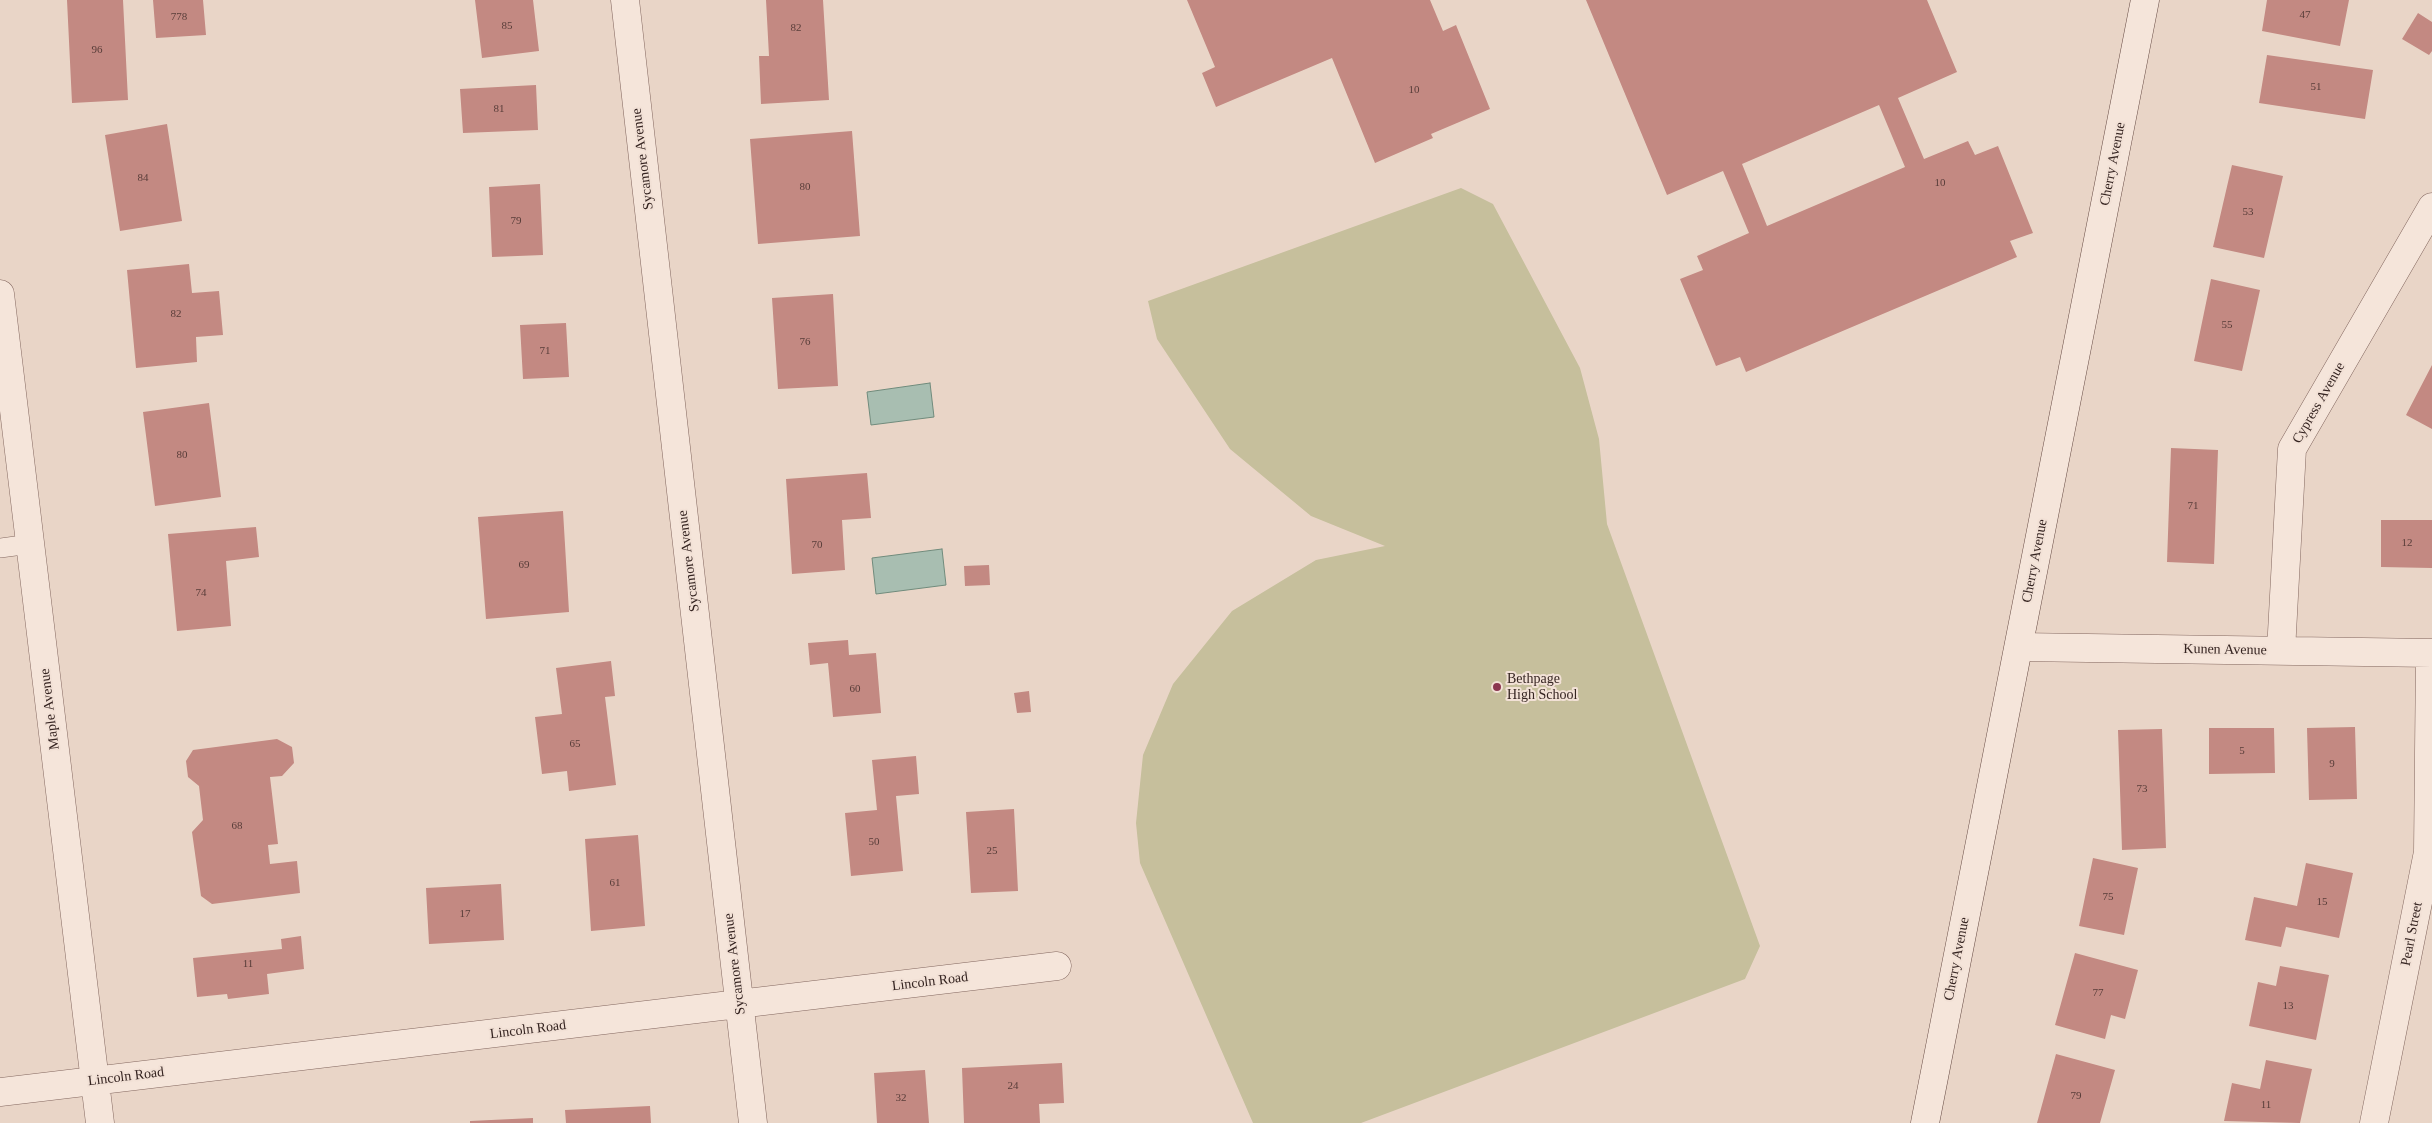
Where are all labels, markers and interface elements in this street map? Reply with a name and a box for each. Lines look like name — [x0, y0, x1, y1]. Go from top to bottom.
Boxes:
house number: 47 — [2300, 8, 2310, 22]
house number: 778 — [171, 10, 187, 24]
house number: 85 — [502, 19, 512, 33]
house number: 82 — [790, 21, 801, 35]
house number: 96 — [91, 43, 102, 57]
house number: 51 — [2310, 80, 2322, 94]
house number: 10 — [1408, 83, 1420, 97]
house number: 81 — [494, 102, 504, 116]
street label: Sycamore Avenue — [628, 107, 658, 211]
street label: Cherry Avenue — [2097, 121, 2129, 207]
house number: 84 — [138, 171, 148, 185]
house number: 10 — [1934, 176, 1946, 190]
house number: 80 — [800, 180, 810, 194]
house number: 53 — [2242, 205, 2254, 219]
house number: 79 — [511, 214, 522, 228]
house number: 82 — [170, 307, 182, 321]
house number: 55 — [2222, 318, 2232, 332]
house number: 76 — [800, 335, 810, 349]
house number: 71 — [540, 344, 550, 358]
street label: Cypress Avenue — [2289, 359, 2349, 447]
house number: 80 — [176, 448, 188, 462]
house number: 71 — [2188, 499, 2198, 513]
street label: Sycamore Avenue — [674, 509, 704, 613]
street label: Cherry Avenue — [2019, 518, 2051, 604]
house number: 12 — [2402, 536, 2412, 550]
house number: 70 — [812, 538, 822, 552]
house number: 69 — [518, 558, 530, 572]
house number: 74 — [196, 586, 207, 600]
street label: Kunen Avenue — [2183, 641, 2267, 659]
street label: Maple Avenue — [37, 667, 63, 751]
place label: Bethpage High School — [1507, 671, 1577, 704]
marker: Bethpage High School — [1491, 681, 1503, 693]
house number: 60 — [850, 682, 860, 696]
house number: 65 — [570, 737, 580, 751]
house number: 5 — [2239, 744, 2245, 758]
house number: 9 — [2329, 757, 2335, 771]
house number: 73 — [2136, 782, 2148, 796]
house number: 68 — [232, 819, 242, 833]
house number: 50 — [869, 835, 880, 849]
house number: 25 — [986, 844, 998, 858]
house number: 61 — [610, 876, 620, 890]
house number: 75 — [2102, 890, 2114, 904]
house number: 15 — [2316, 895, 2328, 909]
street label: Pearl Street — [2398, 901, 2426, 967]
house number: 17 — [460, 907, 470, 921]
street label: Sycamore Avenue — [720, 912, 750, 1016]
street label: Cherry Avenue — [1941, 916, 1973, 1002]
house number: 11 — [243, 957, 253, 971]
street label: Lincoln Road — [891, 969, 969, 995]
house number: 77 — [2092, 986, 2104, 1000]
house number: 13 — [2282, 999, 2294, 1013]
street label: Lincoln Road — [489, 1017, 567, 1043]
street label: Lincoln Road — [87, 1064, 165, 1090]
house number: 24 — [1008, 1079, 1018, 1093]
house number: 79 — [2070, 1089, 2082, 1103]
house number: 32 — [896, 1091, 906, 1105]
house number: 11 — [2261, 1098, 2271, 1112]

